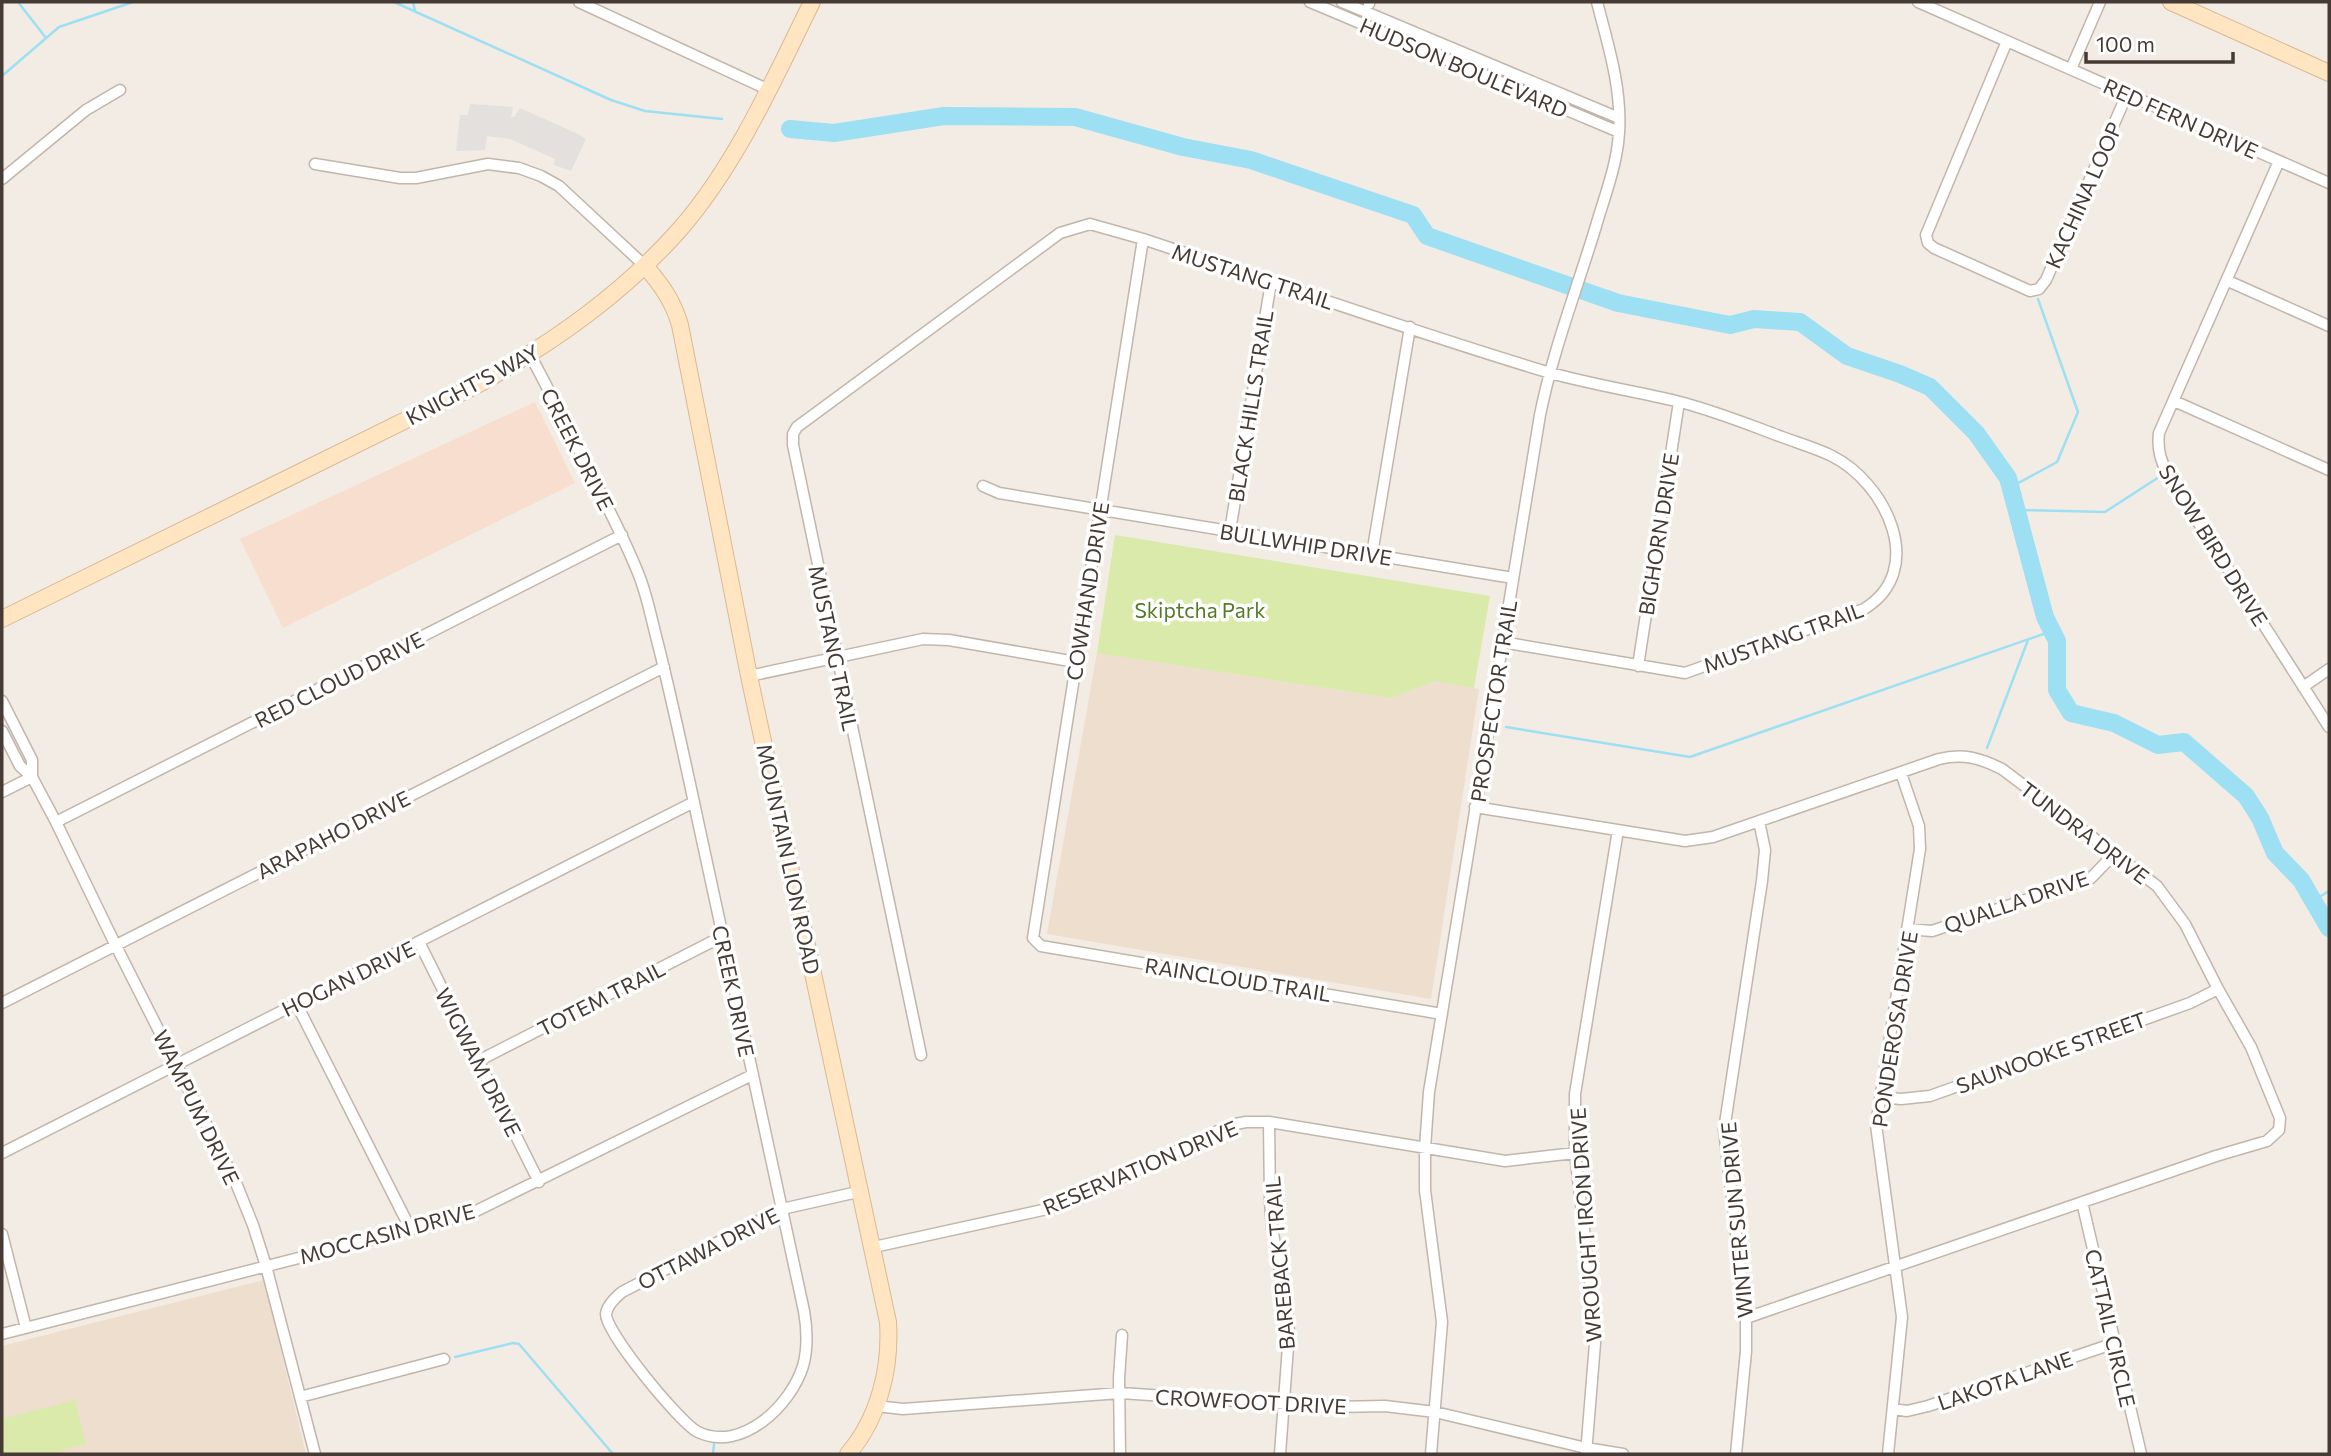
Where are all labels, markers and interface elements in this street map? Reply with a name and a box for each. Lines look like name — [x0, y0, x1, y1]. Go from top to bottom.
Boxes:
street label: HUDSON BOULEVARD — [1356, 12, 1572, 122]
scale bar — [2086, 21, 2233, 65]
text: 100 m — [2096, 31, 2155, 56]
street label: RED FERN DRIVE — [2100, 73, 2262, 163]
street label: KACHINA LOOP — [2040, 118, 2126, 272]
street label: MUSTANG TRAIL — [1169, 238, 1337, 314]
street label: BLACK HILLS TRAIL — [1222, 308, 1278, 504]
street label: KNIGHT'S WAY — [401, 338, 543, 430]
street label: CREEK DRIVE — [536, 384, 620, 514]
street label: BIGHORN DRIVE — [1633, 451, 1683, 617]
street label: SNOW BIRD DRIVE — [2154, 460, 2274, 630]
street label: COWHAND DRIVE — [1061, 500, 1113, 682]
street label: BULLWHIP DRIVE — [1218, 518, 1394, 570]
street label: MUSTANG TRAIL — [804, 563, 864, 733]
street label: MUSTANG TRAIL — [1700, 596, 1866, 678]
park label: Skiptcha Park — [1134, 597, 1266, 622]
street label: PROSPECTOR TRAIL — [1465, 598, 1521, 804]
street label: RED CLOUD DRIVE — [250, 626, 428, 732]
street label: MOUNTAIN LION ROAD — [752, 741, 826, 977]
street label: TUNDRA DRIVE — [2016, 775, 2154, 889]
street label: ARAPAHO DRIVE — [252, 785, 414, 883]
street label: QUALLA DRIVE — [1940, 865, 2092, 937]
street label: CREEK DRIVE — [708, 923, 760, 1059]
street label: PONDEROSA DRIVE — [1866, 929, 1922, 1129]
street label: HOGAN DRIVE — [277, 935, 419, 1021]
street label: RAINCLOUD TRAIL — [1143, 952, 1333, 1006]
street label: TOTEM TRAIL — [533, 955, 669, 1041]
street label: WIGWAM DRIVE — [431, 984, 527, 1140]
street label: SAUNOOKE STREET — [1953, 1006, 2149, 1098]
street label: WAMPUM DRIVE — [149, 1025, 245, 1189]
street label: WROUGHT IRON DRIVE — [1564, 1107, 1606, 1343]
street label: RESERVATION DRIVE — [1039, 1115, 1241, 1219]
street label: WINTER SUN DRIVE — [1715, 1121, 1757, 1319]
street label: BAREBACK TRAIL — [1259, 1175, 1299, 1351]
street label: MOCCASIN DRIVE — [297, 1198, 477, 1268]
street label: OTTAWA DRIVE — [633, 1202, 783, 1294]
street label: CATTAIL CIRCLE — [2081, 1247, 2141, 1409]
street label: LAKOTA LANE — [1934, 1345, 2076, 1415]
street label: CROWFOOT DRIVE — [1155, 1384, 1347, 1418]

